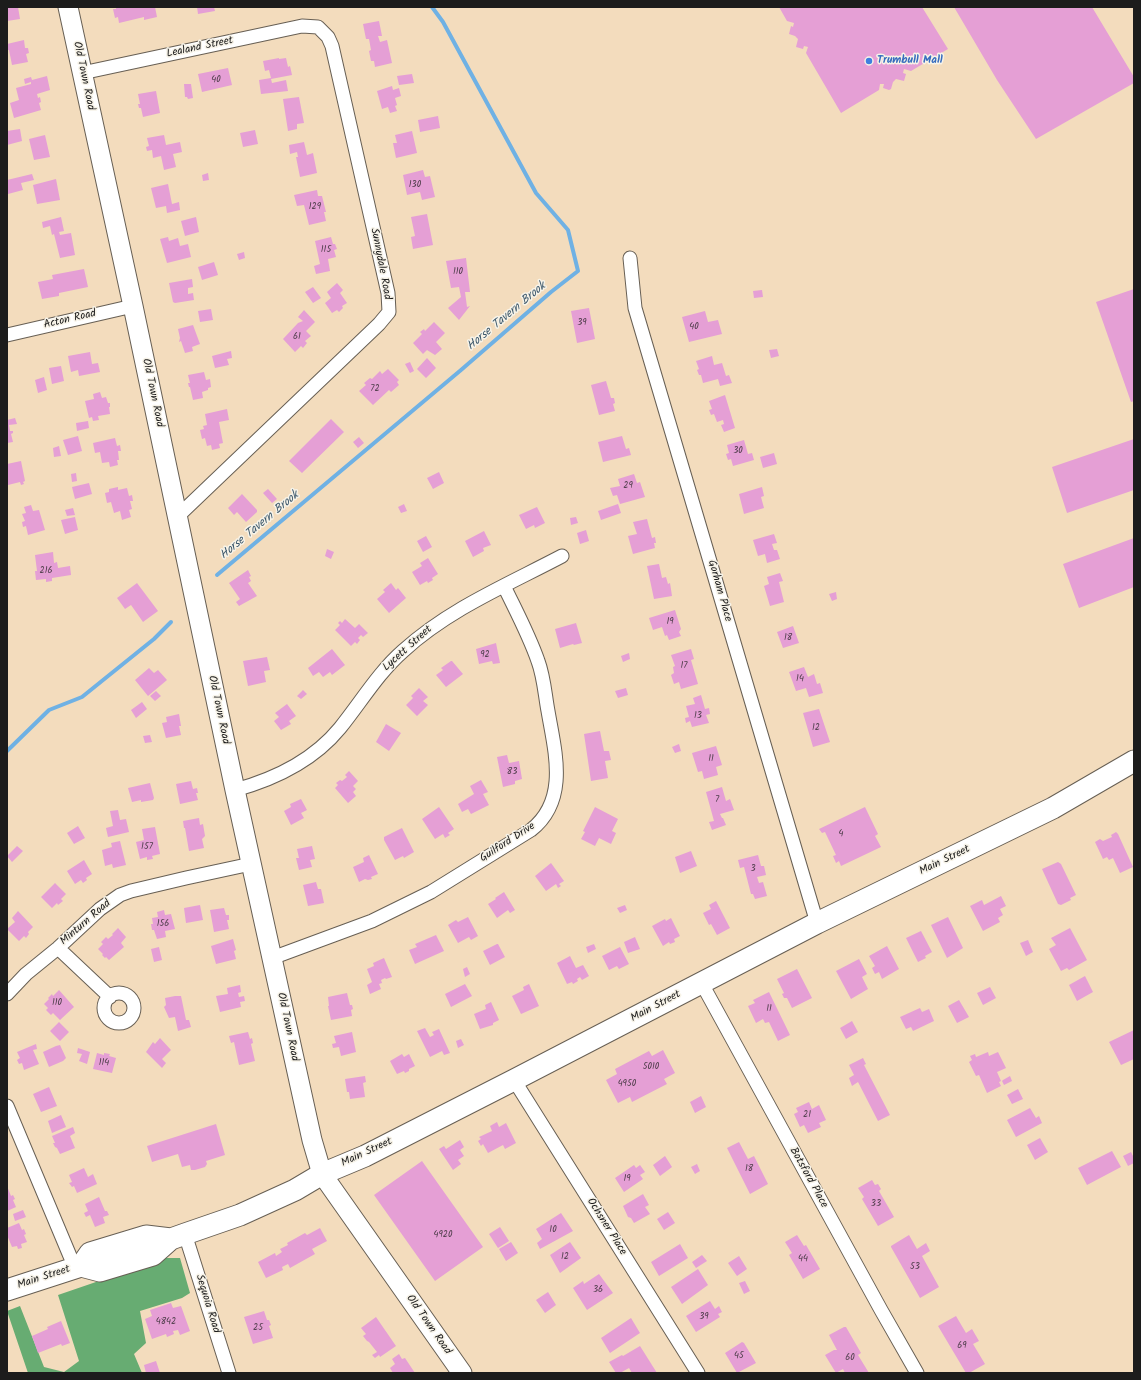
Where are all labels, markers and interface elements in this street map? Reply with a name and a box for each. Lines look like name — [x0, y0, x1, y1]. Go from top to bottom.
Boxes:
street label: Lealand Street — [166, 35, 234, 61]
street label: Old Town Road — [69, 40, 97, 112]
place label: Trumbull Mall — [877, 54, 943, 68]
marker: Trumbull Mall — [864, 56, 874, 66]
house number: 40 — [211, 75, 221, 85]
house number: 130 — [409, 180, 421, 190]
house number: 129 — [309, 202, 321, 212]
street label: Sunnydale Road — [367, 227, 393, 301]
house number: 115 — [321, 245, 331, 255]
house number: 110 — [453, 267, 463, 277]
water label: Horse Tavern Brook — [465, 280, 549, 354]
street label: Acton Road — [43, 308, 97, 332]
house number: 39 — [577, 318, 587, 328]
house number: 40 — [689, 322, 699, 332]
house number: 61 — [293, 332, 301, 342]
street label: Old Town Road — [138, 357, 166, 429]
house number: 72 — [370, 384, 380, 394]
house number: 30 — [733, 446, 743, 456]
house number: 29 — [623, 481, 633, 491]
water label: Horse Tavern Brook — [218, 489, 302, 563]
street label: Gorham Place — [704, 559, 734, 623]
house number: 216 — [39, 566, 53, 576]
house number: 19 — [666, 617, 674, 627]
street label: Lycett Street — [381, 623, 435, 675]
house number: 18 — [784, 633, 792, 643]
house number: 92 — [480, 650, 490, 660]
house number: 17 — [681, 661, 687, 671]
street label: Old Town Road — [204, 674, 232, 746]
house number: 14 — [796, 674, 804, 684]
house number: 13 — [694, 711, 702, 721]
house number: 12 — [812, 723, 820, 733]
house number: 11 — [708, 754, 714, 764]
house number: 83 — [507, 767, 517, 777]
house number: 7 — [715, 795, 719, 805]
street label: Guilford Drive — [478, 820, 538, 866]
house number: 4 — [839, 829, 843, 839]
house number: 157 — [141, 842, 153, 852]
street label: Main Street — [918, 843, 972, 879]
house number: 3 — [750, 864, 756, 874]
street label: Minturn Road — [58, 897, 114, 949]
house number: 156 — [157, 919, 169, 929]
street label: Main Street — [629, 988, 683, 1026]
street label: Old Town Road — [273, 991, 301, 1063]
house number: 110 — [52, 998, 62, 1008]
house number: 11 — [766, 1004, 772, 1014]
house number: 114 — [99, 1058, 109, 1068]
house number: 5010 — [643, 1062, 659, 1072]
house number: 4950 — [618, 1079, 636, 1089]
house number: 21 — [803, 1110, 811, 1120]
street label: Main Street — [339, 1135, 395, 1171]
street label: Botsford Place — [786, 1145, 830, 1211]
house number: 18 — [745, 1164, 753, 1174]
house number: 19 — [623, 1174, 631, 1184]
street label: Ochsner Place — [583, 1196, 629, 1258]
house number: 33 — [871, 1199, 881, 1209]
house number: 10 — [549, 1225, 557, 1235]
house number: 4920 — [433, 1230, 453, 1240]
house number: 12 — [561, 1252, 569, 1262]
house number: 44 — [798, 1254, 808, 1264]
house number: 53 — [910, 1262, 920, 1272]
street label: Main Street — [16, 1263, 72, 1293]
street label: Sequoia Road — [192, 1273, 222, 1335]
house number: 36 — [593, 1285, 603, 1295]
street label: Old Town Road — [403, 1293, 453, 1357]
house number: 39 — [699, 1312, 709, 1322]
house number: 4842 — [156, 1317, 176, 1327]
house number: 25 — [253, 1323, 263, 1333]
house number: 69 — [957, 1341, 967, 1351]
house number: 45 — [734, 1351, 744, 1361]
house number: 60 — [845, 1353, 855, 1363]

